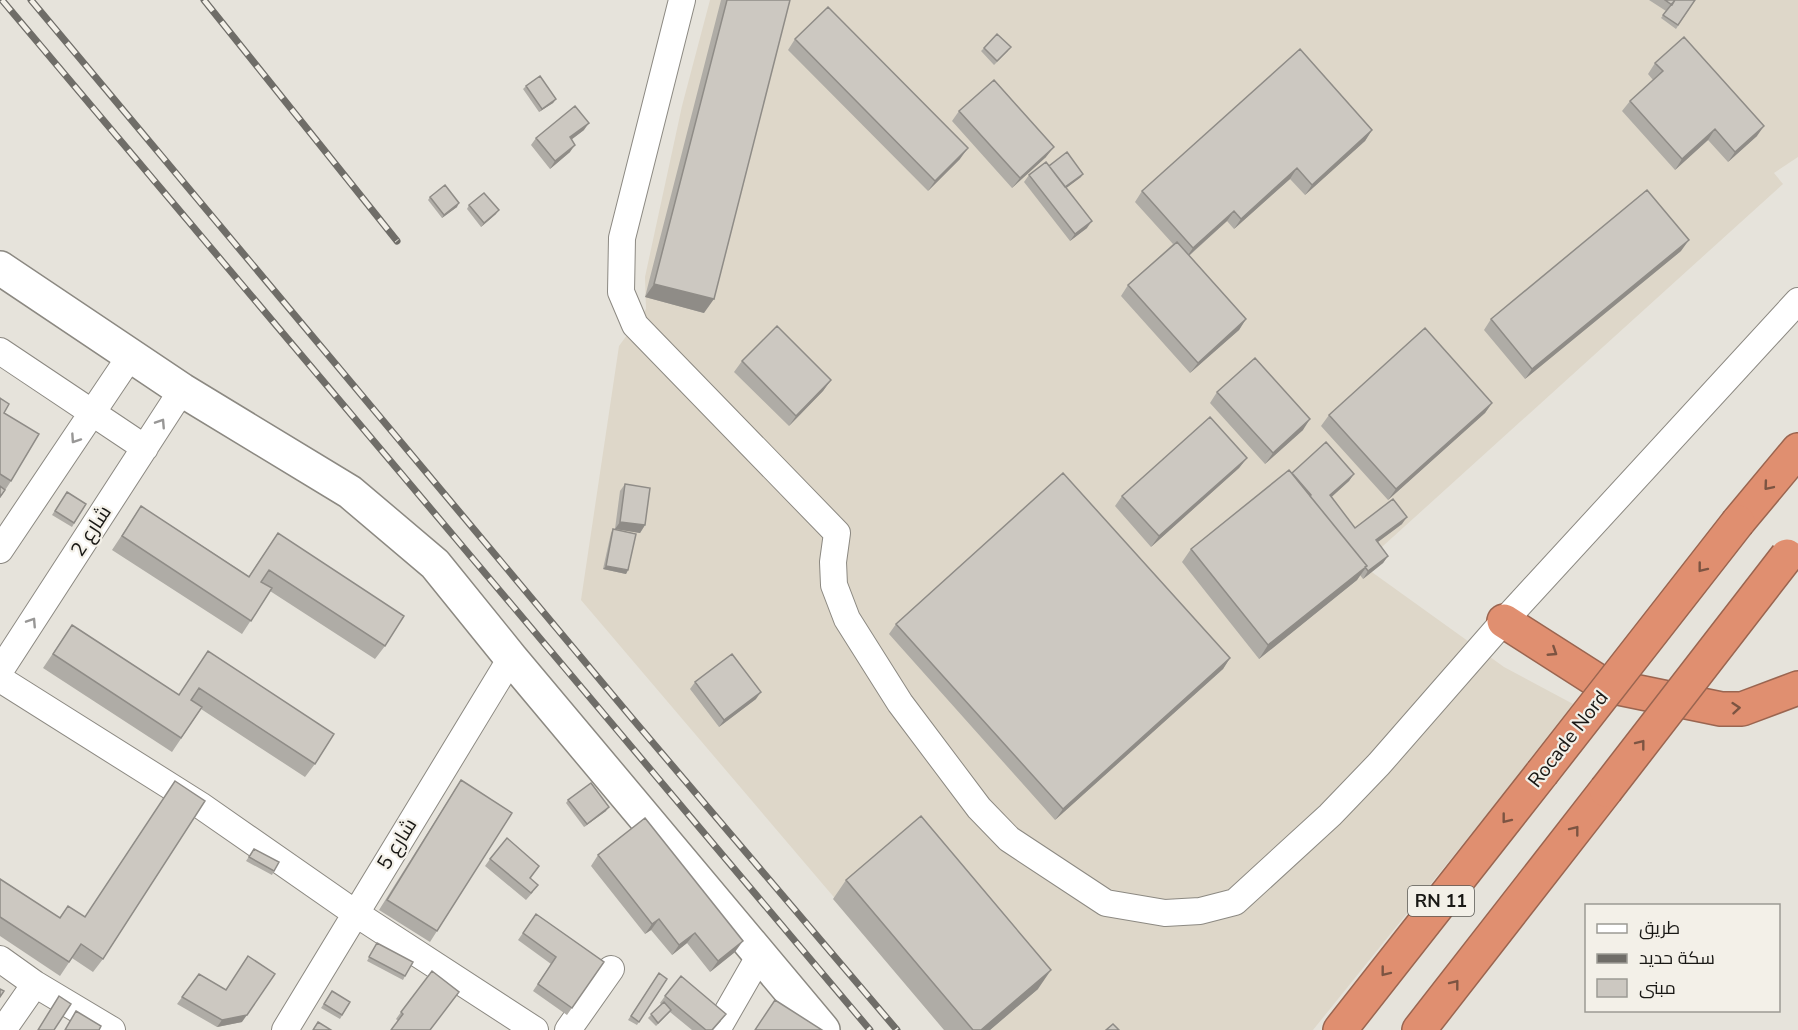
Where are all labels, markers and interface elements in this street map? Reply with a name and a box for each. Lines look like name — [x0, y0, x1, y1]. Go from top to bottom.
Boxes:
one-way arrow — [154, 419, 165, 430]
one-way arrow — [71, 433, 83, 443]
one-way arrow — [1764, 479, 1775, 490]
street label: شارع 2 — [64, 500, 118, 562]
one-way arrow — [1699, 561, 1710, 572]
one-way arrow — [25, 617, 36, 628]
one-way arrow — [1547, 645, 1558, 656]
street label: Rocade Nord — [1522, 685, 1614, 793]
one-way arrow — [1732, 702, 1741, 715]
one-way arrow — [1634, 740, 1645, 751]
one-way arrow — [1502, 812, 1513, 823]
street label: شارع 5 — [371, 813, 423, 875]
one-way arrow — [1567, 826, 1578, 837]
road number: RN 11 — [1408, 886, 1474, 916]
legend — [1585, 904, 1780, 1012]
text: طريق — [1639, 916, 1680, 940]
text: سكة حديد — [1639, 946, 1715, 970]
one-way arrow — [1382, 966, 1393, 977]
text: مبنى — [1639, 976, 1676, 1000]
one-way arrow — [1448, 980, 1459, 991]

